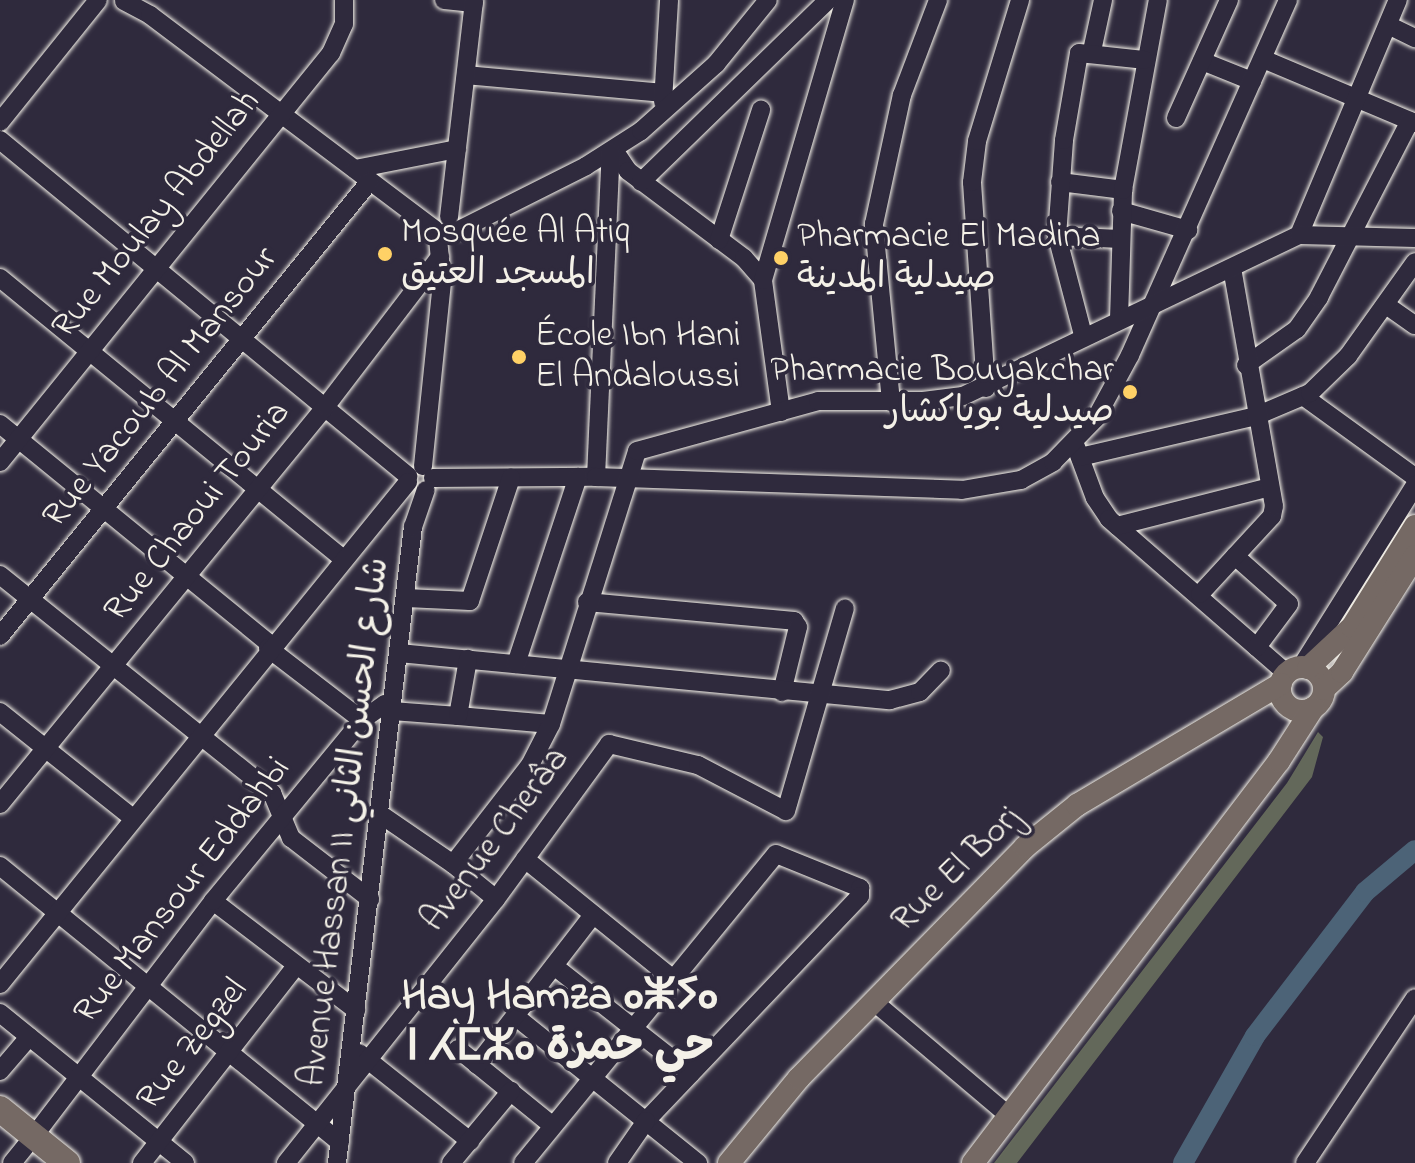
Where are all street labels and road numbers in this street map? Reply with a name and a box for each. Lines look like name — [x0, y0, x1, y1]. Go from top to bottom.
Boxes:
street label: Rue Moulay Abdellah — [44, 82, 270, 348]
street label: Rue Yacoub Al Mansour — [34, 239, 288, 537]
street label: Rue Chaoui Touria — [96, 393, 300, 631]
street label: Avenue Hassan II شارع الحسن الثاني — [292, 555, 400, 1089]
street label: Avenue Cherâa — [413, 739, 579, 941]
street label: Rue Mansour Eddahbi — [65, 749, 301, 1033]
street label: Rue El Borj — [883, 798, 1031, 942]
street label: Rue Zegzel — [128, 970, 258, 1120]

